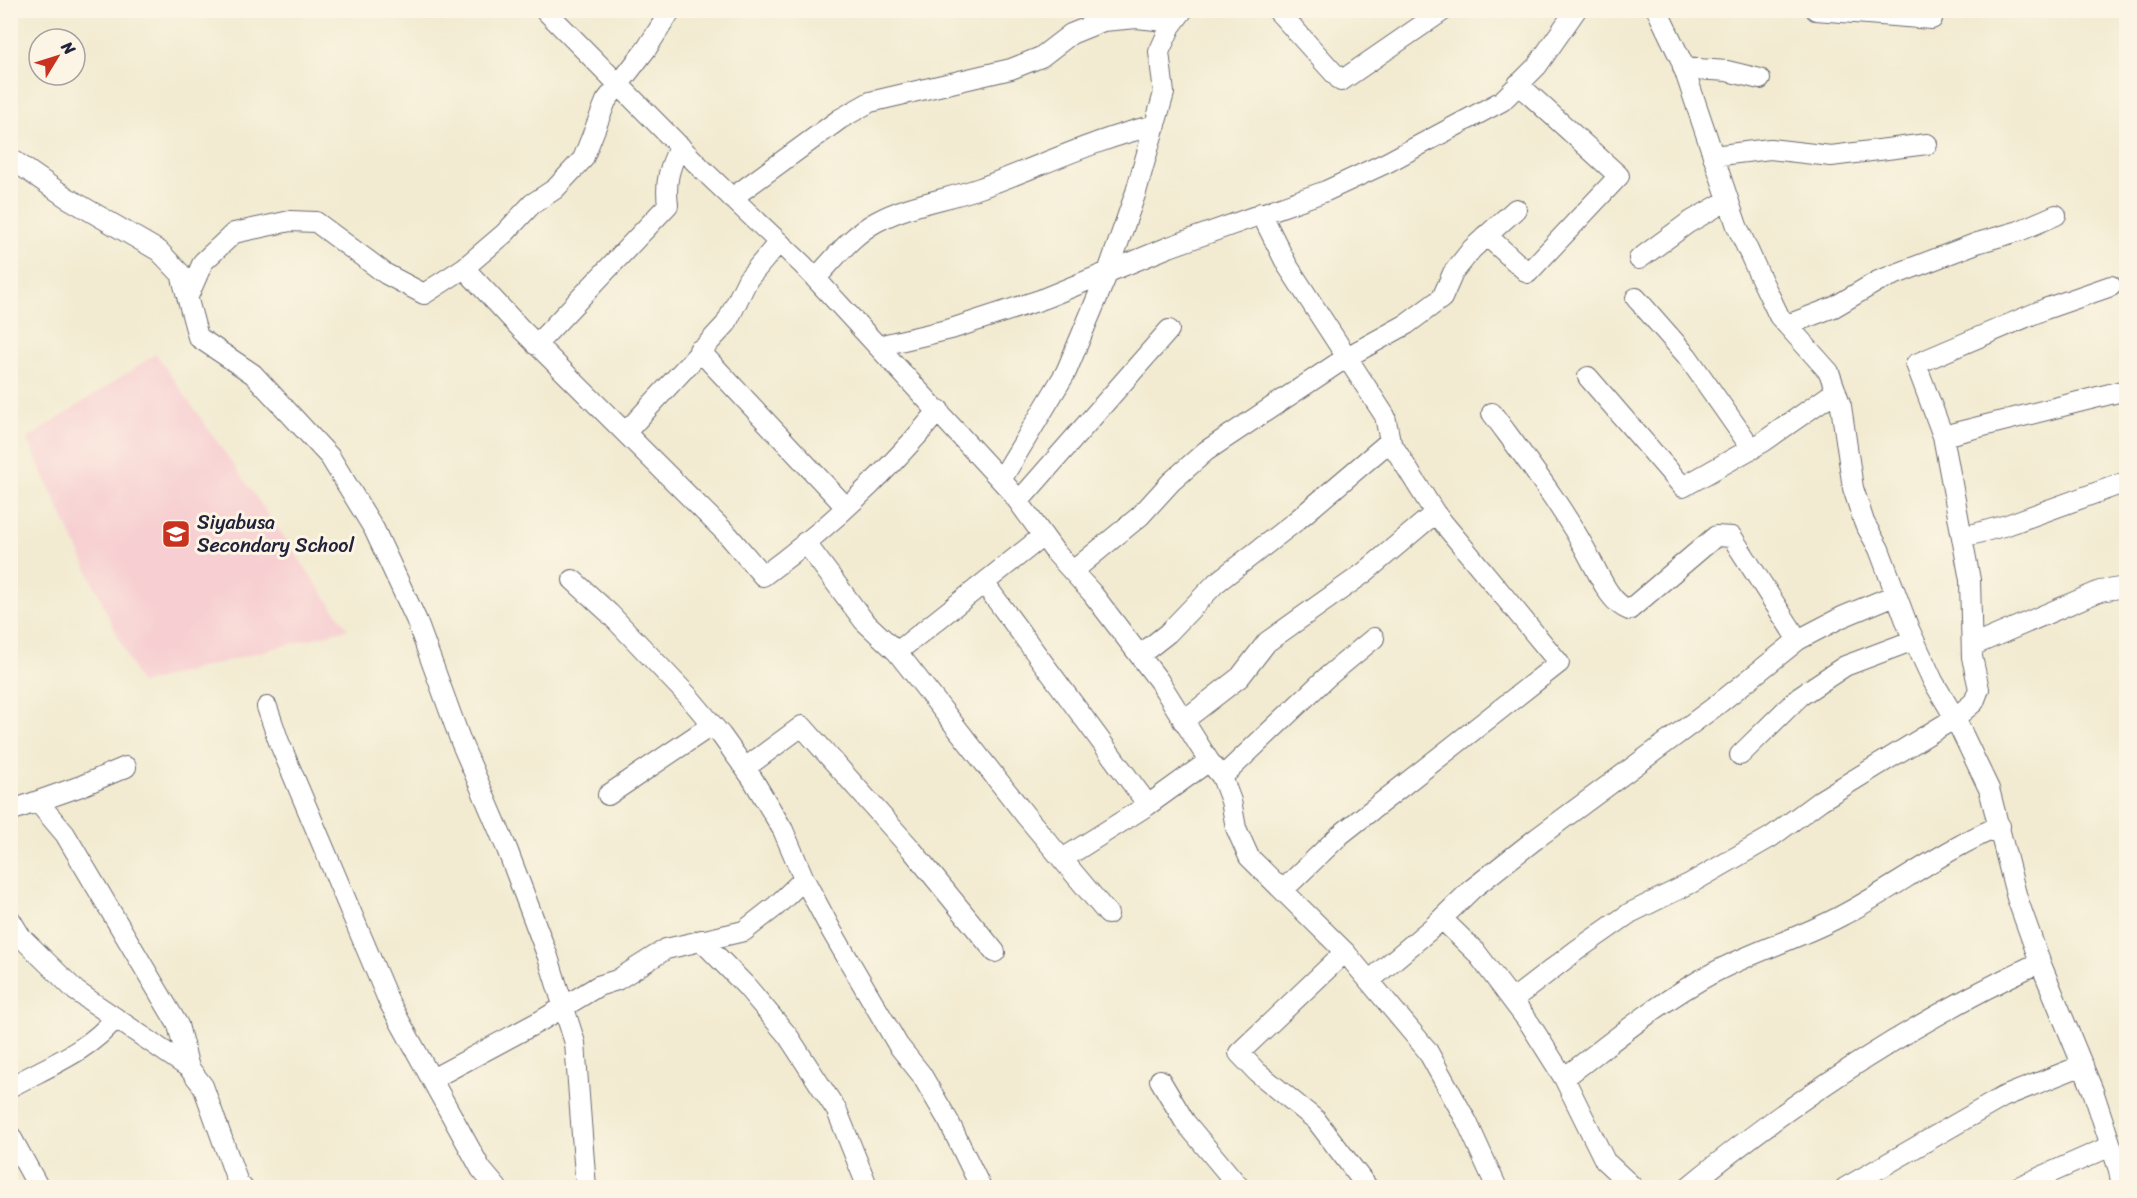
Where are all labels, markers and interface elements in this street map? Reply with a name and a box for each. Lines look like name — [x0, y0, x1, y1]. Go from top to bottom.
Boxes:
north arrow — [27, 27, 87, 87]
text: N — [53, 34, 84, 62]
place label: Siyabusa Secondary School — [197, 505, 355, 563]
school or university icon: Siyabusa Secondary School — [160, 518, 192, 550]

